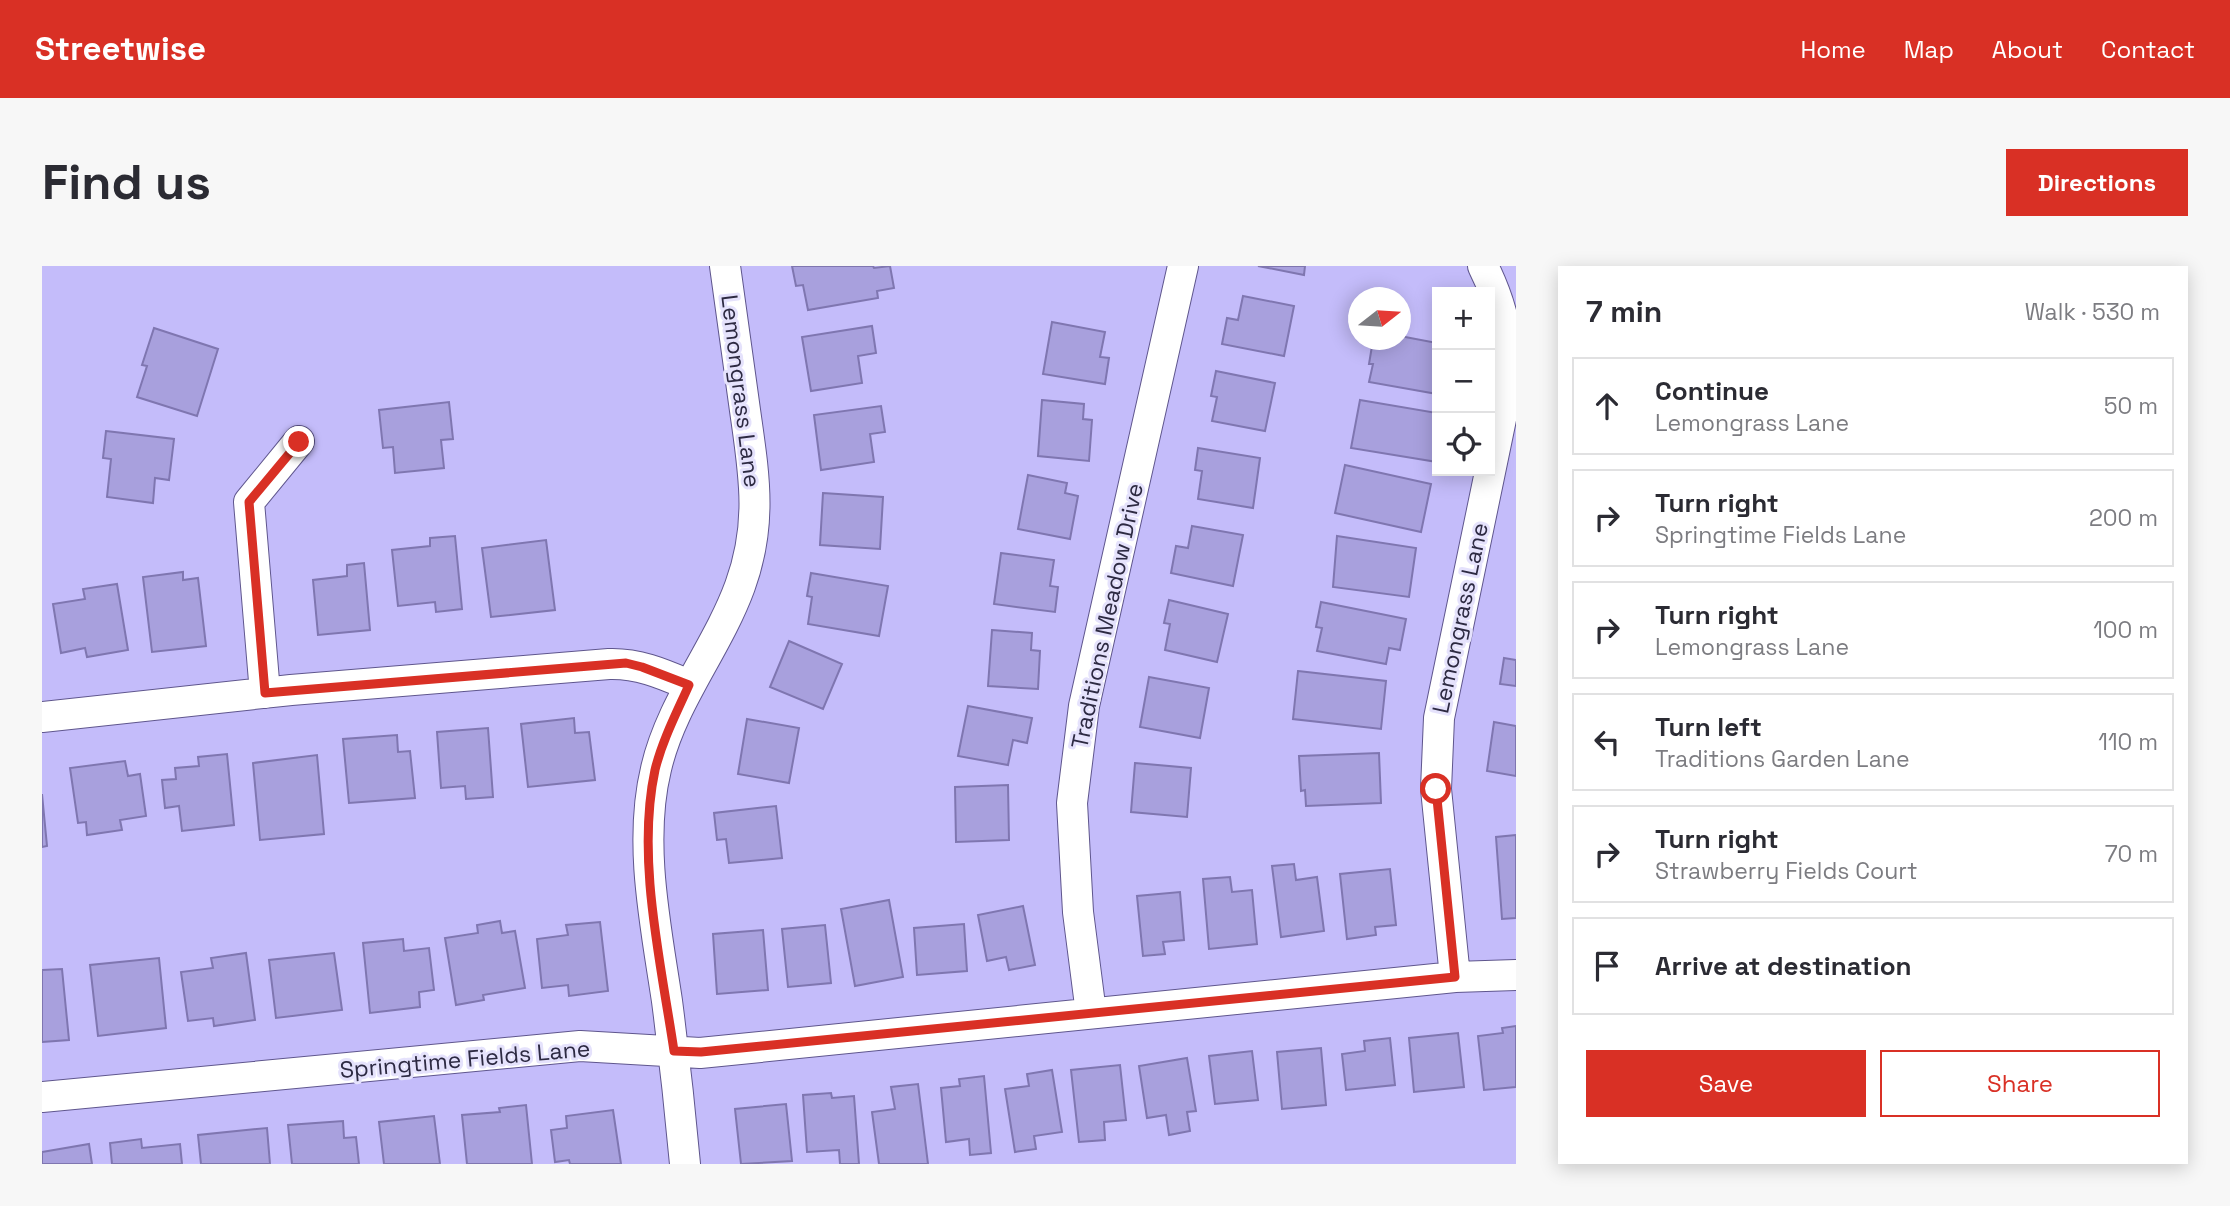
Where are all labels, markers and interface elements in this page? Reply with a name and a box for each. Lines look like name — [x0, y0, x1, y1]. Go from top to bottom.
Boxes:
text: Streetwise — [35, 28, 206, 70]
text: Home — [1800, 34, 1866, 65]
text: Map — [1904, 34, 1954, 65]
text: About — [1992, 34, 2063, 65]
text: Contact — [2101, 34, 2195, 65]
button: Directions — [2006, 149, 2188, 216]
text: Find us — [42, 151, 211, 213]
north arrow — [1348, 287, 1411, 350]
map controls — [1432, 287, 1495, 476]
button: + — [1432, 287, 1495, 350]
text: 7 min — [1586, 292, 1662, 331]
street label: Lemongrass Lane — [714, 293, 768, 489]
text: Walk · 530 m — [2025, 297, 2160, 327]
button: − — [1432, 350, 1495, 413]
text: Continue — [1655, 374, 1769, 408]
icon: ahead — [1588, 387, 1626, 425]
text: 50 m — [2104, 391, 2158, 421]
text: Lemongrass Lane — [1655, 408, 1849, 438]
button: locate — [1432, 413, 1495, 476]
route end — [283, 426, 314, 457]
street label: Traditions Meadow Drive — [1064, 481, 1150, 751]
text: Turn right — [1655, 486, 1779, 520]
icon: right — [1588, 499, 1626, 537]
text: 200 m — [2089, 503, 2158, 533]
street label: Lemongrass Lane — [1425, 520, 1495, 716]
text: Springtime Fields Lane — [1655, 520, 1906, 550]
text: Turn right — [1655, 598, 1779, 632]
icon: right — [1588, 611, 1626, 649]
text: 100 m — [2093, 615, 2158, 645]
text: Lemongrass Lane — [1655, 632, 1849, 662]
text: Turn left — [1655, 710, 1762, 744]
icon: left — [1588, 723, 1626, 761]
text: 110 m — [2098, 727, 2158, 757]
text: Traditions Garden Lane — [1655, 744, 1910, 774]
route start — [1420, 773, 1451, 804]
text: Turn right — [1655, 822, 1779, 856]
icon: right — [1588, 835, 1626, 873]
text: 70 m — [2105, 839, 2158, 869]
text: Strawberry Fields Court — [1655, 856, 1918, 886]
icon: arrive — [1588, 947, 1626, 985]
text: Arrive at destination — [1655, 949, 1912, 983]
street label: Springtime Fields Lane — [339, 1033, 591, 1085]
button: Save — [1586, 1050, 1866, 1117]
button: Share — [1880, 1050, 2160, 1117]

